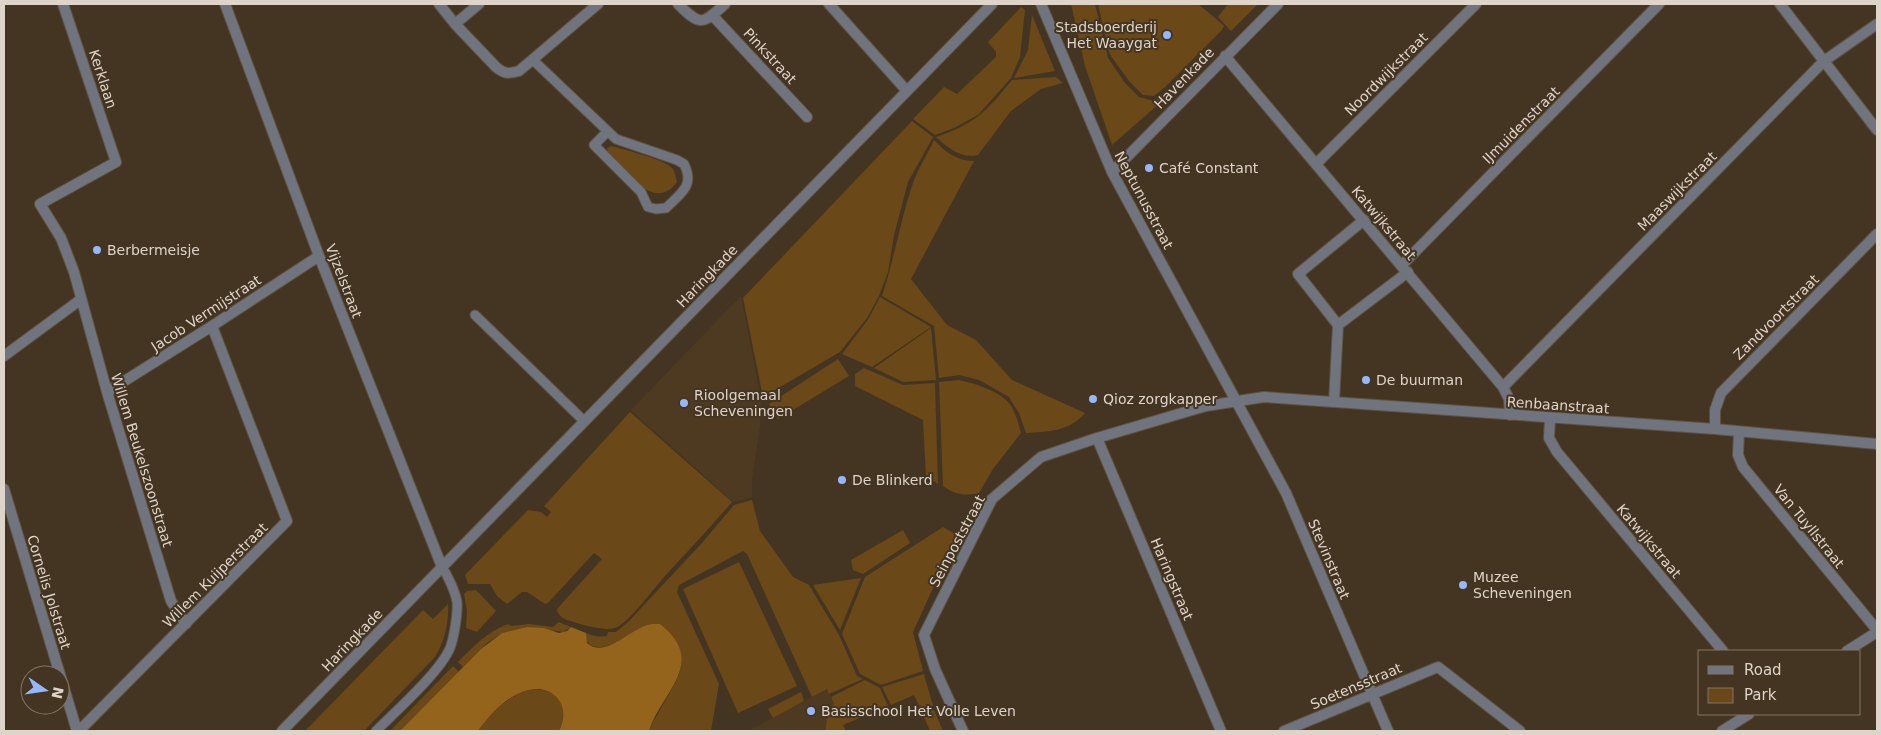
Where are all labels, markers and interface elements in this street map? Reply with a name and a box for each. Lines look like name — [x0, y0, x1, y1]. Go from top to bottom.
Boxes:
place label: Stadsboerderij Het Waaygat — [1055, 19, 1157, 51]
street label: Pinkstraat — [740, 25, 800, 87]
marker: Stadsboerderij Het Waaygat — [1161, 29, 1173, 41]
street label: Noordwijkstraat — [1341, 29, 1431, 119]
street label: Havenkade — [1151, 44, 1217, 112]
street label: Kerklaan — [86, 48, 120, 110]
street label: IJmuidenstraat — [1479, 83, 1563, 167]
street label: Neptunusstraat — [1111, 148, 1177, 252]
street label: Maaswijkstraat — [1634, 148, 1720, 234]
place label: Café Constant — [1159, 160, 1259, 176]
marker: Café Constant — [1143, 162, 1155, 174]
street label: Katwijkstraat — [1348, 183, 1420, 264]
place label: Berbermeisje — [107, 242, 200, 258]
street label: Vijzelstraat — [323, 242, 366, 321]
street label: Haringkade — [673, 242, 741, 310]
marker: Berbermeisje — [91, 244, 103, 256]
street label: Jacob Vermijstraat — [147, 271, 264, 355]
street label: Zandvoortstraat — [1730, 271, 1822, 363]
street label: Willem Beukelszoonstraat — [108, 371, 176, 549]
place label: De buurman — [1376, 372, 1463, 388]
marker: De buurman — [1360, 374, 1372, 386]
place label: Rioolgemaal Scheveningen — [694, 387, 793, 419]
place label: Qioz zorgkapper — [1103, 391, 1217, 407]
marker: Qioz zorgkapper — [1087, 393, 1099, 405]
street label: Renbaanstraat — [1506, 393, 1610, 417]
marker: Rioolgemaal Scheveningen — [678, 397, 690, 409]
place label: De Blinkerd — [852, 472, 933, 488]
marker: De Blinkerd — [836, 474, 848, 486]
street label: Van Tuyllstraat — [1770, 481, 1848, 571]
street label: Seinpoststraat — [926, 492, 988, 590]
street label: Katwijkstraat — [1613, 501, 1685, 582]
street label: Stevinstraat — [1305, 517, 1353, 602]
street label: Willem Kuijperstraat — [159, 519, 271, 631]
street label: Cornelis Jolstraat — [24, 533, 74, 652]
street label: Haringstraat — [1148, 536, 1197, 623]
place label: Muzee Scheveningen — [1473, 569, 1572, 601]
marker: Muzee Scheveningen — [1457, 579, 1469, 591]
street label: Haringkade — [318, 606, 386, 674]
legend — [1698, 650, 1861, 715]
street label: Soetensstraat — [1308, 659, 1404, 712]
text: Road — [1744, 661, 1782, 679]
north arrow — [20, 665, 70, 715]
text: N — [49, 685, 67, 700]
text: Park — [1744, 686, 1777, 704]
place label: Basisschool Het Volle Leven — [821, 703, 1016, 719]
marker: Basisschool Het Volle Leven — [805, 705, 817, 717]

